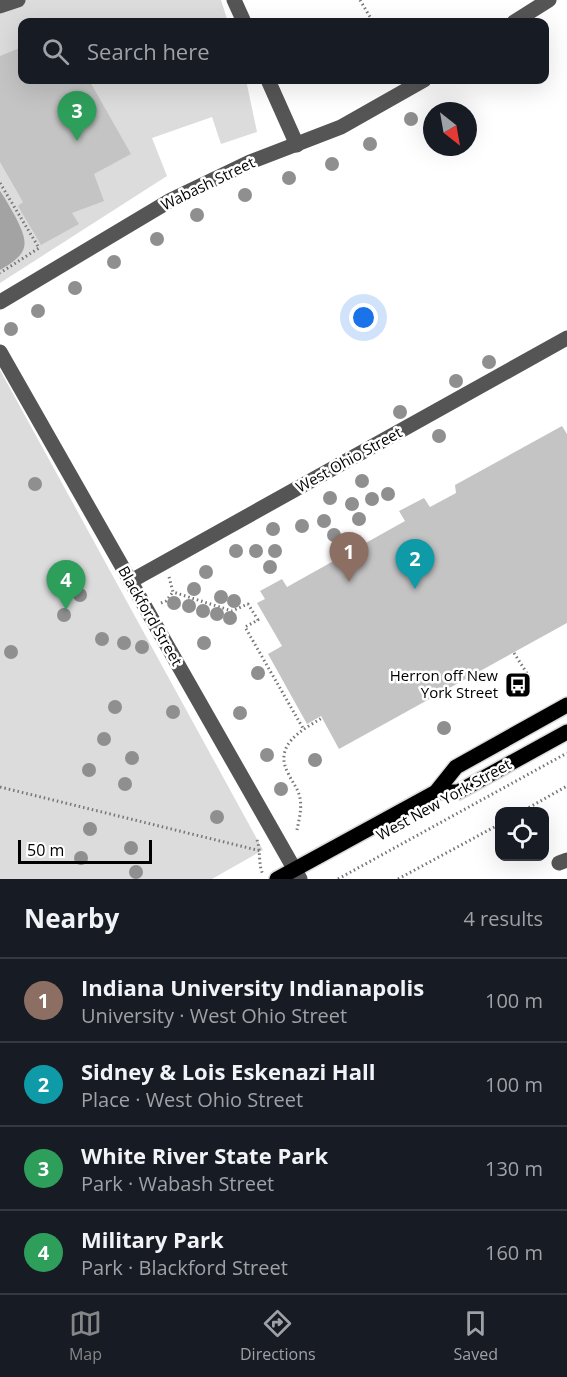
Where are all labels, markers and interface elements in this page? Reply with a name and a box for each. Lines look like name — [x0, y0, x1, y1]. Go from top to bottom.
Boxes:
search box — [18, 18, 549, 84]
icon: search — [39, 35, 72, 68]
text: Search here — [87, 36, 210, 66]
pin: 3 — [58, 92, 97, 141]
north arrow — [423, 102, 477, 156]
street label: Wabash Street — [157, 152, 258, 214]
your location — [349, 303, 378, 332]
street label: West Ohio Street — [292, 422, 405, 497]
pin: 1 — [330, 532, 368, 582]
pin: 2 — [396, 540, 434, 589]
pin: 4 — [46, 560, 86, 610]
street label: Blackford Street — [114, 562, 188, 669]
place label: Herron off New York Street — [390, 665, 498, 702]
bus stop icon: Herron off New York Street — [503, 670, 533, 700]
street label: West New York Street — [373, 754, 514, 845]
map controls — [495, 807, 549, 861]
button: locate — [495, 807, 549, 861]
scale bar — [18, 837, 152, 864]
text: 50 m — [27, 839, 64, 861]
text: Nearby — [24, 900, 119, 936]
text: 4 results — [463, 905, 543, 932]
text: Indiana University Indianapolis — [81, 972, 424, 1002]
text: 1 — [38, 987, 49, 1014]
text: 100 m — [485, 987, 543, 1014]
text: University · West Ohio Street — [81, 1002, 347, 1029]
text: Sidney & Lois Eskenazi Hall — [81, 1056, 375, 1086]
text: 2 — [38, 1071, 49, 1098]
text: 100 m — [485, 1071, 543, 1098]
text: Place · West Ohio Street — [81, 1086, 303, 1113]
text: White River State Park — [81, 1140, 328, 1170]
text: 3 — [38, 1155, 49, 1182]
text: 130 m — [485, 1155, 543, 1182]
text: Park · Wabash Street — [81, 1170, 274, 1197]
text: Military Park — [81, 1224, 224, 1254]
text: 4 — [38, 1239, 49, 1266]
text: 160 m — [485, 1239, 543, 1266]
text: Park · Blackford Street — [81, 1254, 288, 1281]
tab: Map — [69, 1307, 102, 1365]
tab: Directions — [240, 1307, 316, 1365]
tab: Saved — [454, 1307, 498, 1365]

